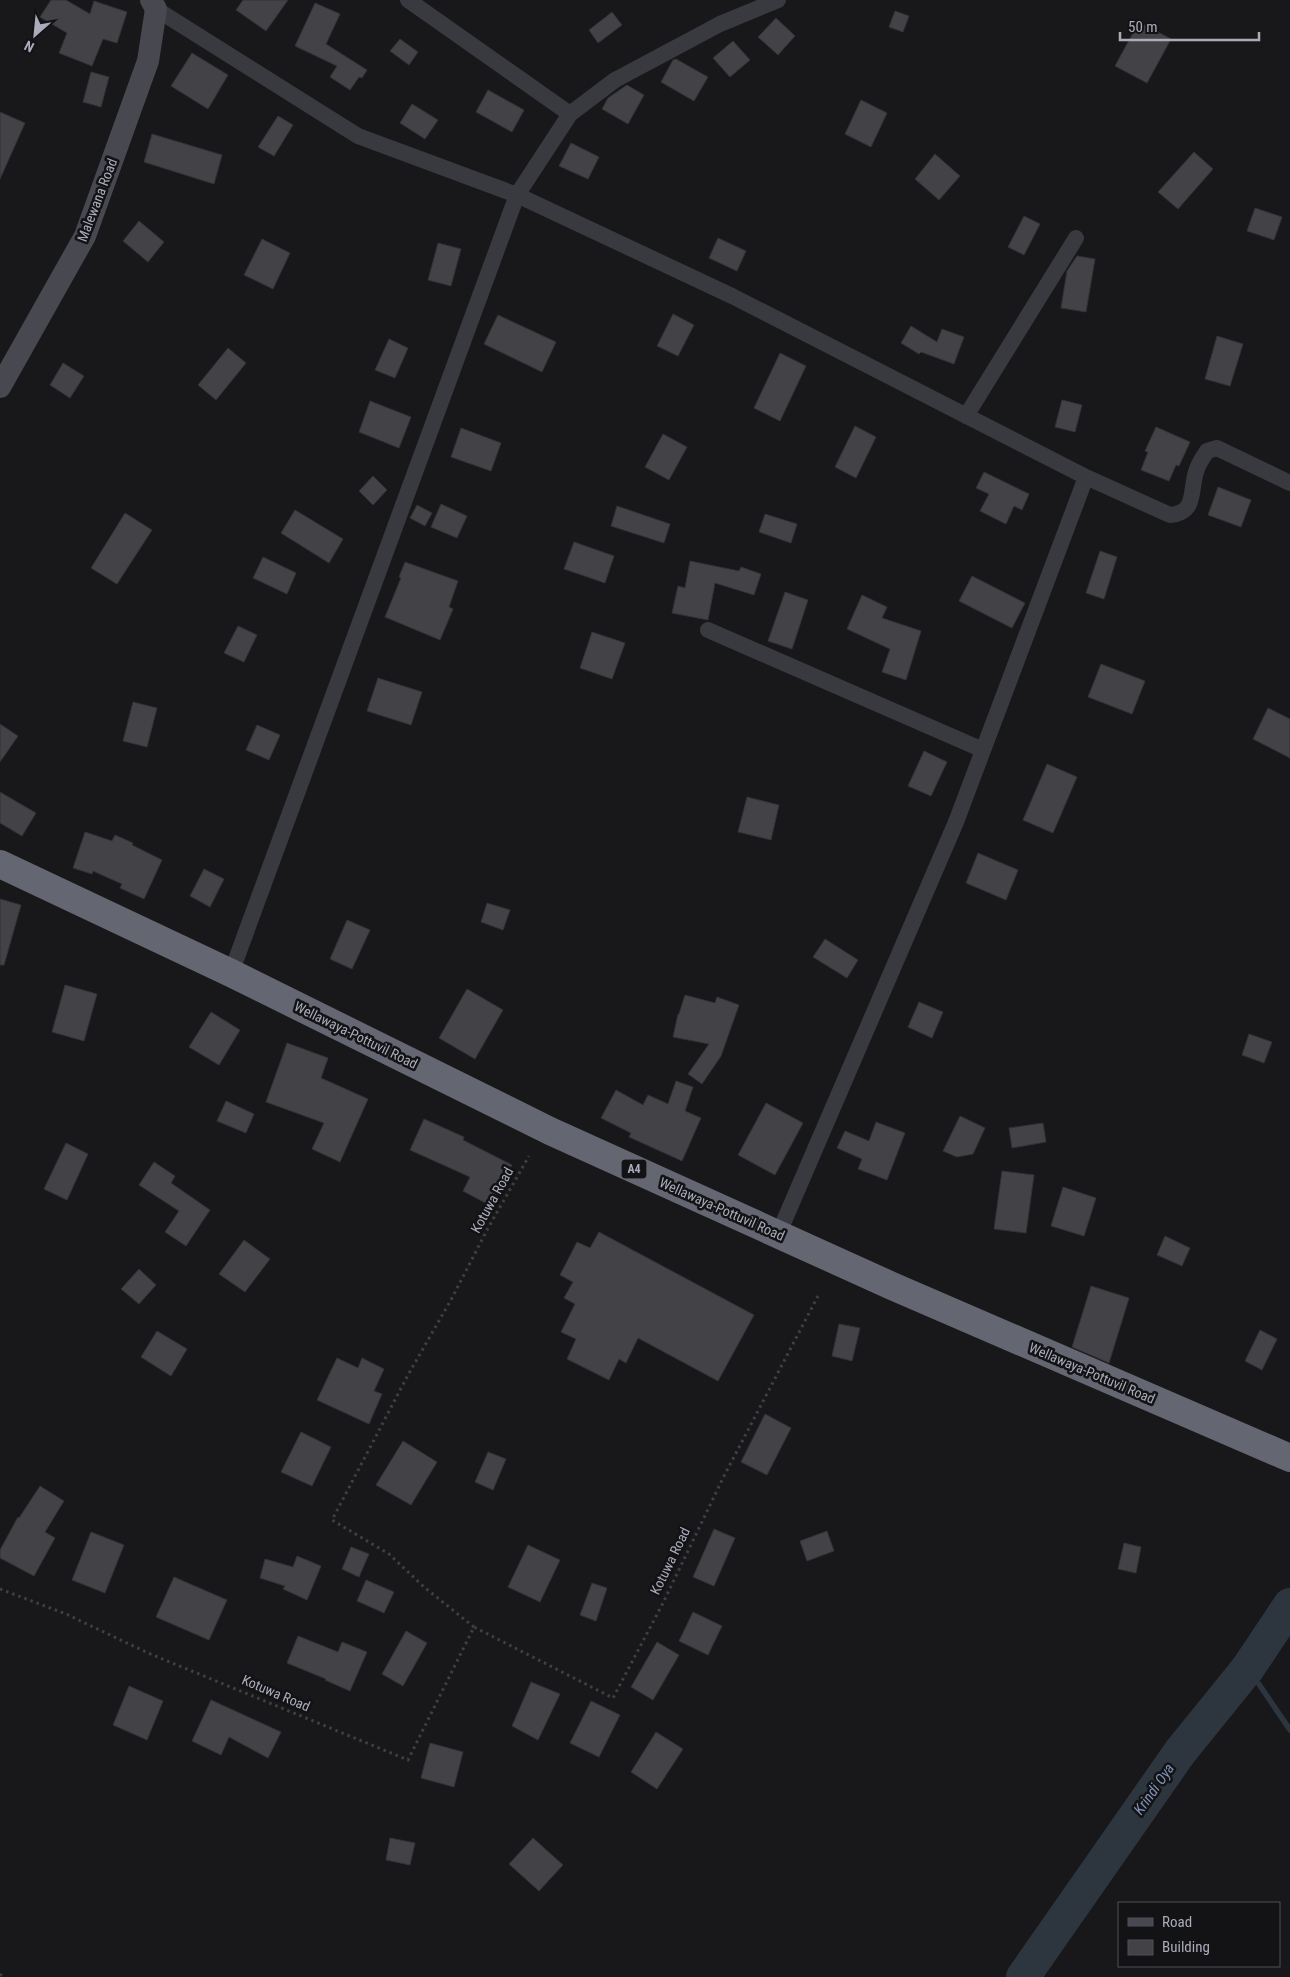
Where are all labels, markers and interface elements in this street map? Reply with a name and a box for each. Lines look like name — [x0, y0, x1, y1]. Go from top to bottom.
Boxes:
north arrow — [10, 10, 60, 60]
scale bar — [1120, 10, 1259, 42]
text: 50 m — [1128, 18, 1158, 36]
text: N — [22, 38, 37, 56]
street label: Malewana Road — [74, 156, 120, 244]
street label: Wellawaya-Pottuvil Road — [292, 998, 420, 1072]
road number: A4 — [622, 1160, 646, 1178]
street label: Kotuwa Road — [467, 1164, 517, 1236]
street label: Wellawaya-Pottuvil Road — [657, 1174, 787, 1244]
street label: Wellawaya-Pottuvil Road — [1027, 1339, 1157, 1407]
street label: Kotuwa Road — [647, 1525, 693, 1597]
street label: Kotuwa Road — [239, 1671, 313, 1715]
water label: Krindi Oya — [1130, 1760, 1178, 1818]
legend — [1118, 1902, 1280, 1967]
text: Road — [1162, 1913, 1192, 1931]
text: Building — [1162, 1938, 1210, 1956]

